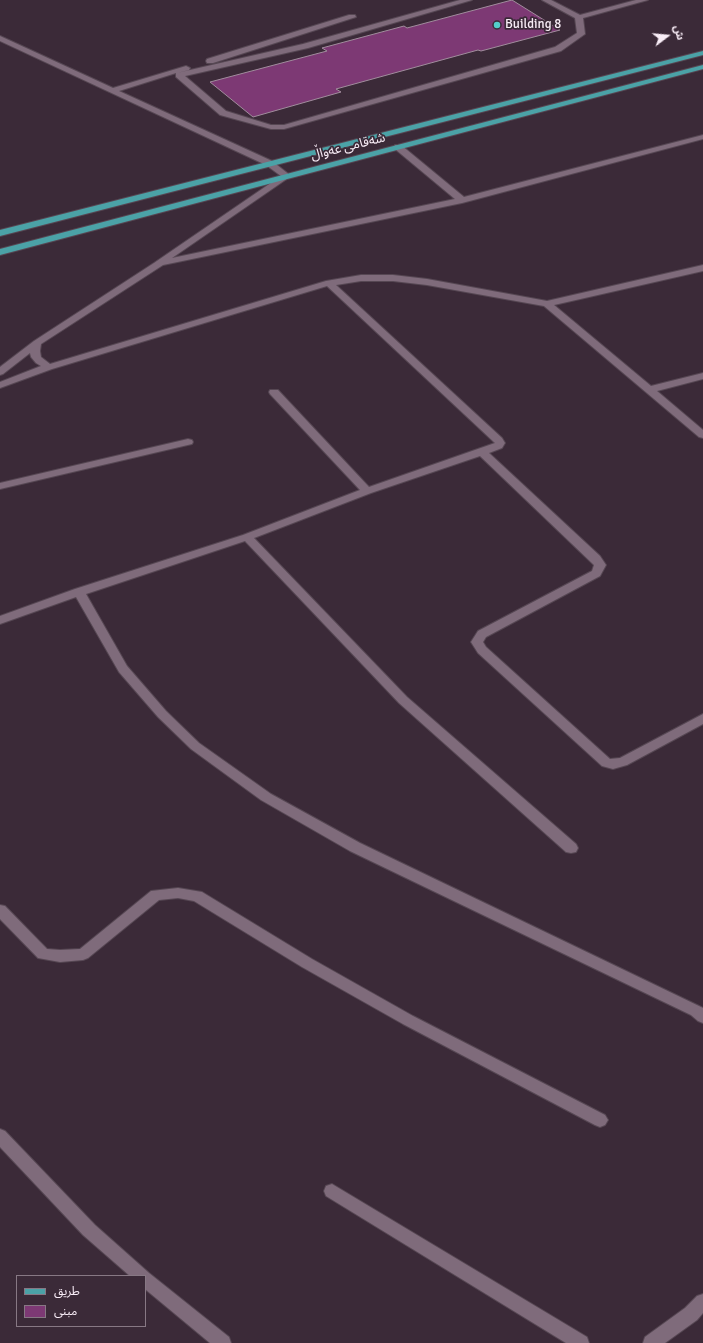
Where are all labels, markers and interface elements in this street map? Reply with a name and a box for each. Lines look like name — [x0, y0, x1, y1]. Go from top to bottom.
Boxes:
north arrow — [647, 16, 687, 56]
place label: Building 8 — [505, 17, 561, 33]
marker: Building 8 — [492, 20, 502, 30]
text: ش — [671, 24, 687, 42]
street label: شەقامی عەواڵ — [309, 130, 387, 164]
legend — [16, 1275, 146, 1327]
text: طريق — [54, 1284, 80, 1299]
text: مبنى — [54, 1304, 77, 1319]

